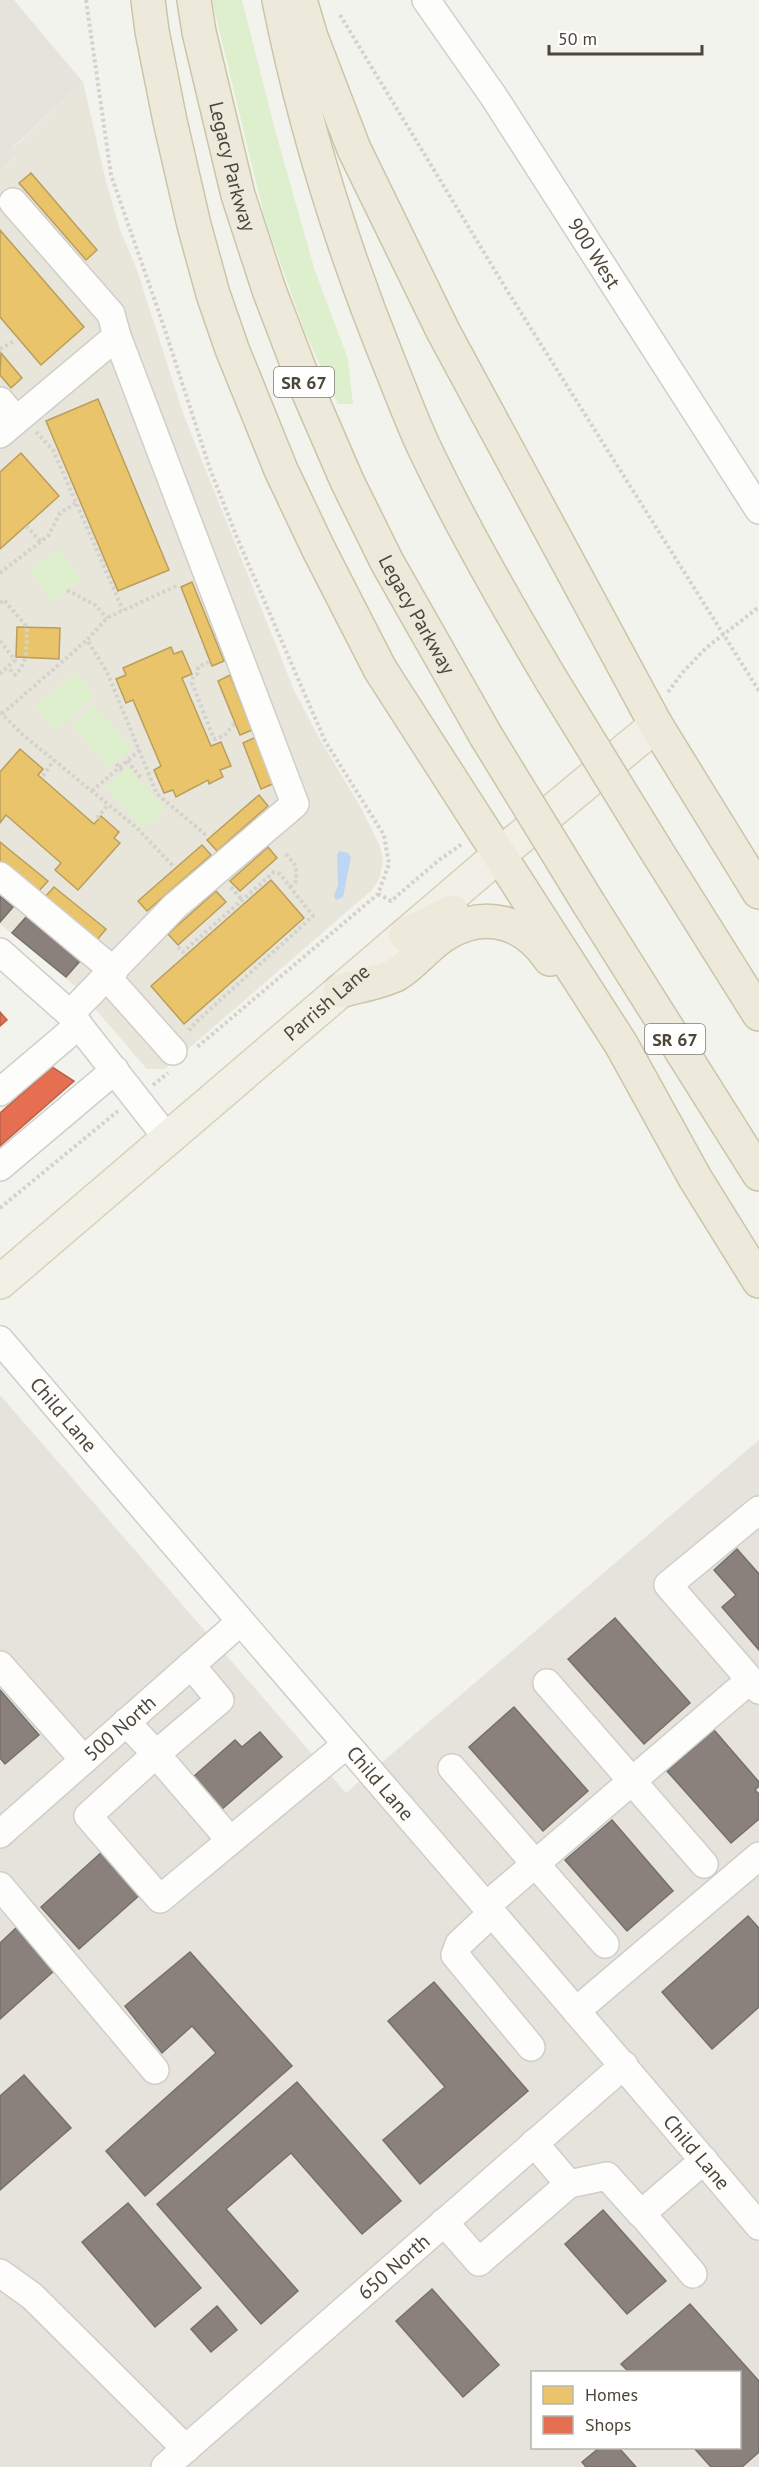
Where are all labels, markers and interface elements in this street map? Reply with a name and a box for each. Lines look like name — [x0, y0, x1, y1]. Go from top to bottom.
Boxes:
scale bar — [549, 18, 702, 56]
text: 50 m — [558, 27, 597, 50]
street label: Legacy Parkway — [203, 99, 262, 235]
street label: 900 West — [562, 213, 627, 294]
road number: SR 67 — [274, 367, 334, 397]
street label: Legacy Parkway — [373, 551, 461, 679]
street label: Parrish Lane — [278, 958, 375, 1046]
road number: SR 67 — [645, 1024, 705, 1054]
street label: Child Lane — [24, 1372, 103, 1458]
street label: 500 North — [79, 1689, 161, 1767]
street label: Child Lane — [341, 1740, 420, 1826]
street label: Child Lane — [657, 2109, 736, 2195]
street label: 650 North — [352, 2228, 435, 2305]
legend — [531, 2371, 741, 2449]
text: Homes — [585, 2383, 638, 2406]
text: Shops — [585, 2413, 631, 2436]

